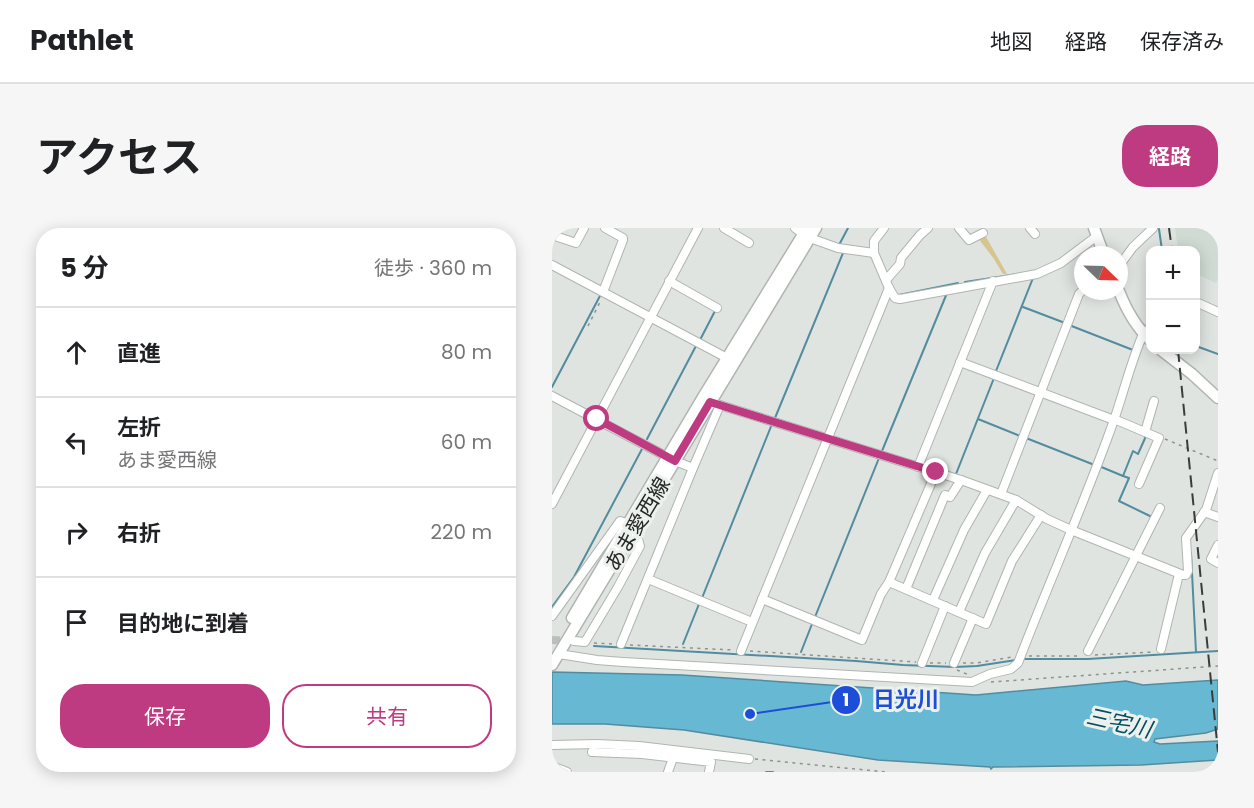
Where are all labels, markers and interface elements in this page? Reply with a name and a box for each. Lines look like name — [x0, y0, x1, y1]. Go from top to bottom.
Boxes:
text: Pathlet — [30, 21, 134, 60]
text: 地図 — [990, 27, 1032, 56]
text: 経路 — [1065, 27, 1107, 56]
text: 保存済み — [1140, 27, 1224, 56]
button: 経路 — [1122, 125, 1218, 187]
text: アクセス — [36, 128, 202, 187]
north arrow — [1074, 246, 1128, 300]
map controls — [1146, 246, 1200, 354]
button: + — [1146, 246, 1200, 300]
text: 5 分 — [60, 250, 108, 286]
text: 徒歩 · 360 m — [374, 254, 492, 282]
button: − — [1146, 300, 1200, 354]
icon: ahead — [60, 336, 93, 369]
text: 直進 — [117, 338, 161, 369]
text: 80 m — [441, 338, 492, 366]
route start — [583, 405, 609, 431]
text: 左折 — [117, 412, 161, 443]
icon: left — [60, 426, 93, 459]
text: 60 m — [441, 428, 492, 456]
text: あま愛西線 — [117, 446, 217, 474]
route end — [922, 458, 948, 484]
street label: あま愛西線 — [598, 472, 676, 576]
icon: right — [60, 516, 93, 549]
text: 右折 — [117, 518, 161, 549]
text: 220 m — [431, 518, 492, 546]
icon: arrive — [60, 606, 93, 639]
text: 目的地に到着 — [117, 608, 249, 639]
callout: 日光川 — [831, 680, 951, 720]
button: 保存 — [60, 684, 270, 748]
button: 共有 — [282, 684, 492, 748]
text: 日光川 — [873, 684, 939, 715]
text: 1 — [843, 687, 849, 712]
water label: 三宅川 — [1083, 700, 1157, 746]

